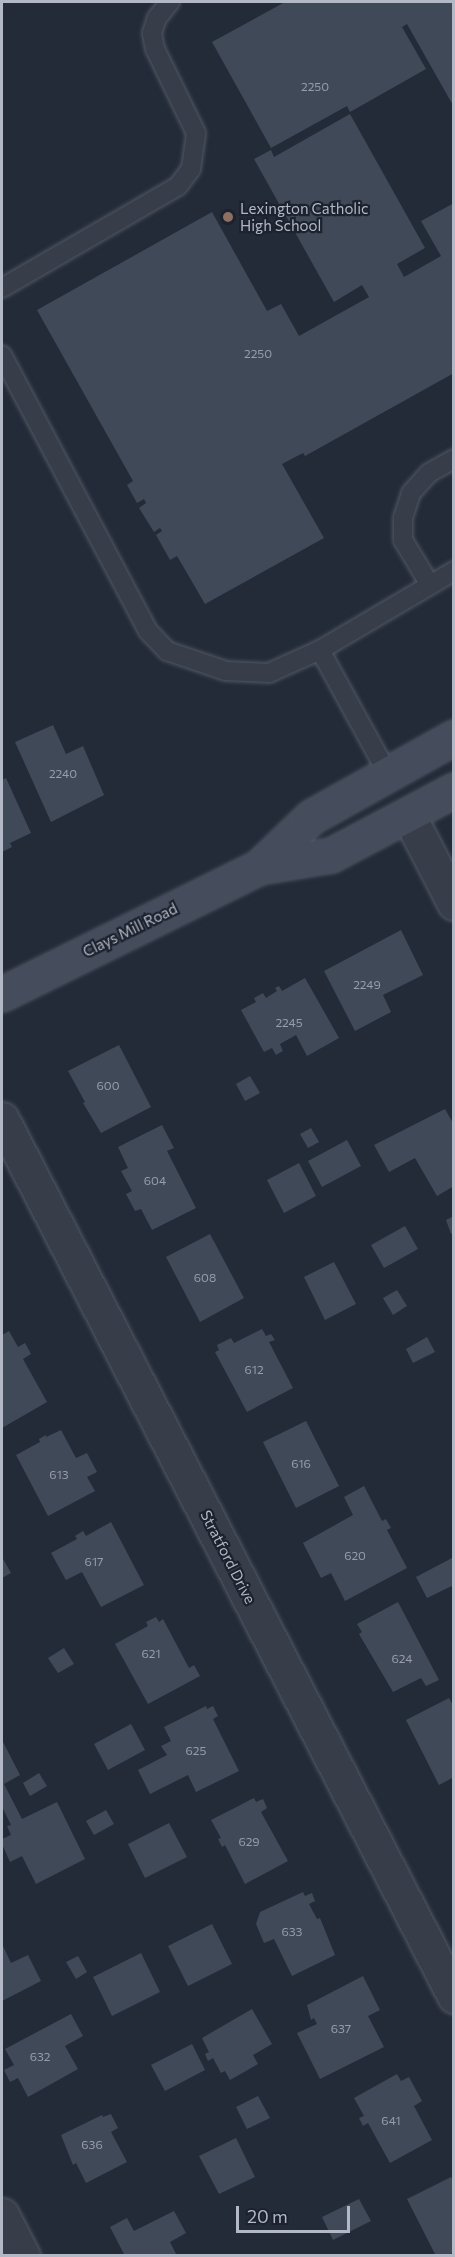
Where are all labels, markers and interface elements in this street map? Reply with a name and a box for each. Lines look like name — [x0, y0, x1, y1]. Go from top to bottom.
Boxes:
house number: 2250 — [301, 80, 329, 94]
place label: Lexington Catholic High School — [240, 199, 368, 234]
marker: Lexington Catholic High School — [221, 210, 235, 224]
house number: 2250 — [244, 347, 272, 361]
house number: 2240 — [49, 767, 77, 781]
street label: Clays Mill Road — [80, 899, 180, 961]
house number: 2249 — [353, 978, 381, 992]
house number: 2245 — [275, 1016, 303, 1030]
house number: 600 — [97, 1079, 119, 1093]
house number: 604 — [144, 1174, 166, 1188]
house number: 608 — [194, 1271, 216, 1285]
house number: 612 — [244, 1363, 264, 1377]
house number: 616 — [291, 1457, 311, 1471]
house number: 613 — [49, 1468, 69, 1482]
street label: Stratford Drive — [197, 1507, 259, 1607]
house number: 620 — [344, 1549, 366, 1563]
house number: 617 — [85, 1555, 103, 1569]
house number: 621 — [141, 1647, 161, 1661]
house number: 624 — [392, 1652, 412, 1666]
house number: 625 — [186, 1744, 206, 1758]
house number: 629 — [238, 1835, 260, 1849]
house number: 633 — [282, 1925, 302, 1939]
house number: 637 — [331, 2022, 351, 2036]
house number: 632 — [30, 2050, 50, 2064]
house number: 641 — [381, 2114, 401, 2128]
house number: 636 — [81, 2138, 103, 2152]
scale bar — [239, 2194, 353, 2232]
text: 20 m — [247, 2205, 288, 2227]

